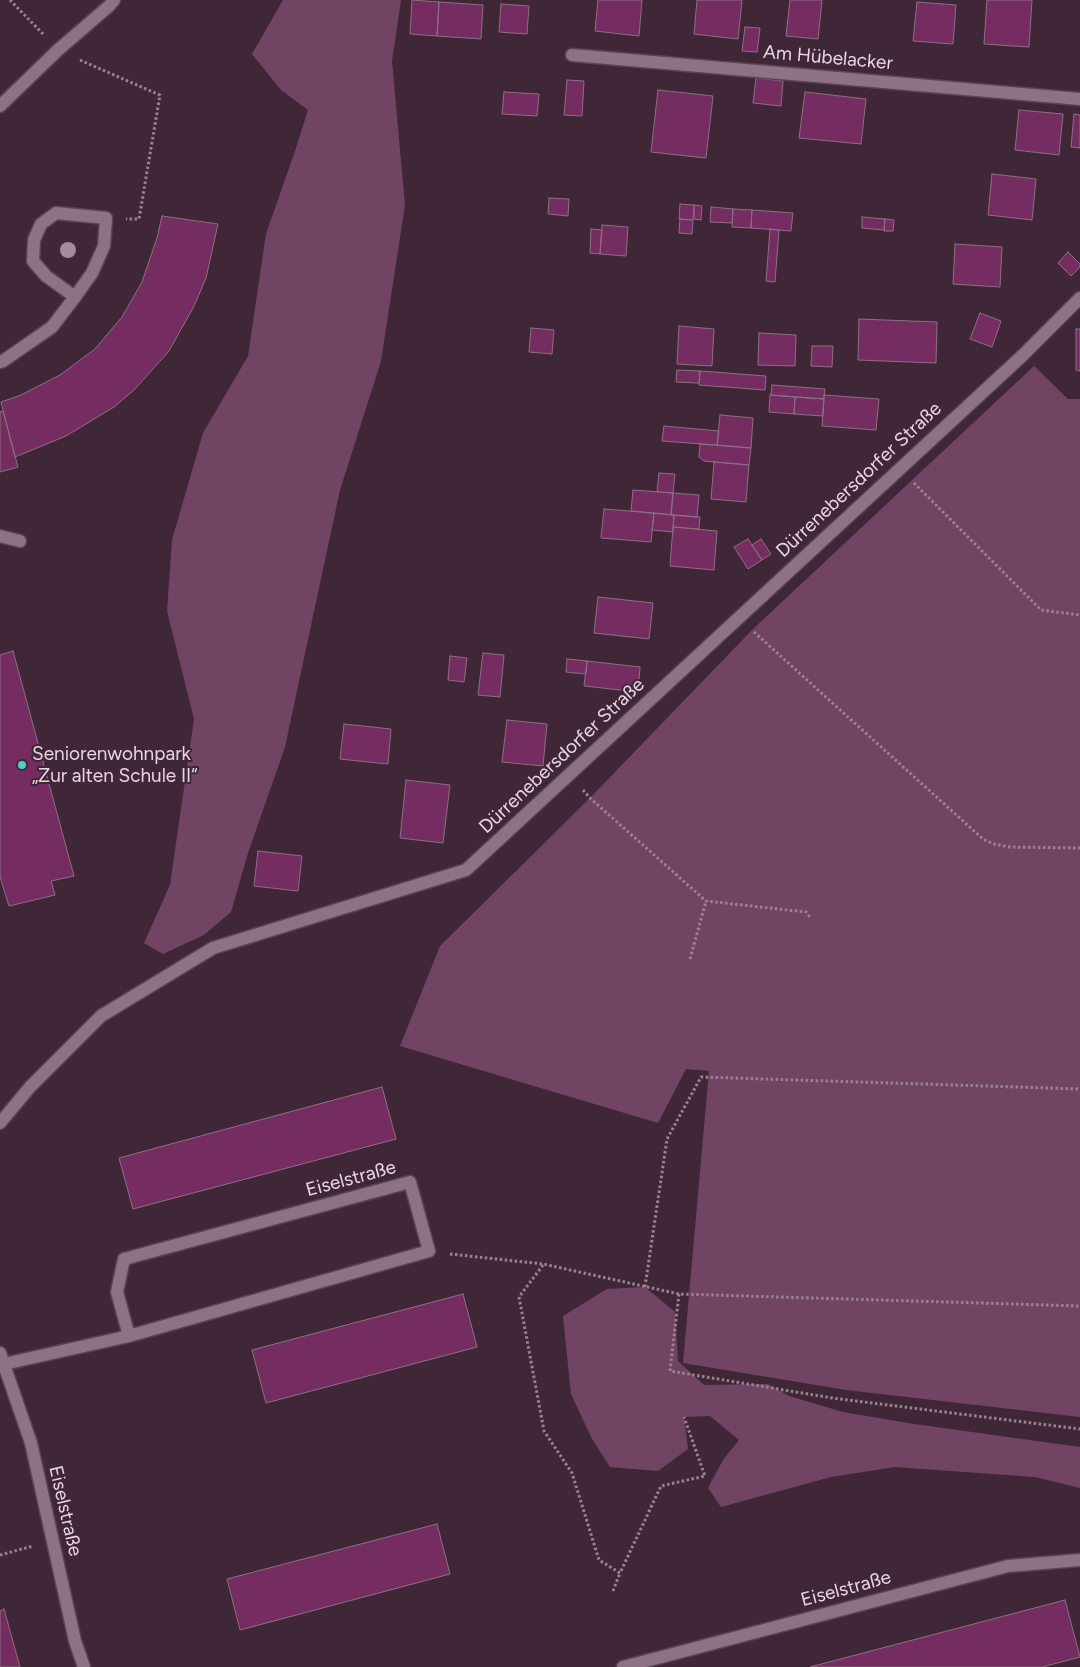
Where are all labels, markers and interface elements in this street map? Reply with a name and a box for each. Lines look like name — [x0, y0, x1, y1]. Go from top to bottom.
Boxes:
street label: Am Hübelacker — [762, 41, 894, 75]
street label: Dürrenebersdorfer Straße — [772, 397, 946, 563]
street label: Dürrenebersdorfer Straße — [475, 673, 649, 839]
place label: Seniorenwohnpark „Zur alten Schule II“ — [32, 743, 197, 787]
marker: Seniorenwohnpark „Zur alten Schule II“ — [16, 759, 28, 771]
street label: Eiselstraße — [303, 1156, 399, 1202]
street label: Eiselstraße — [44, 1463, 86, 1559]
street label: Eiselstraße — [798, 1566, 894, 1612]

